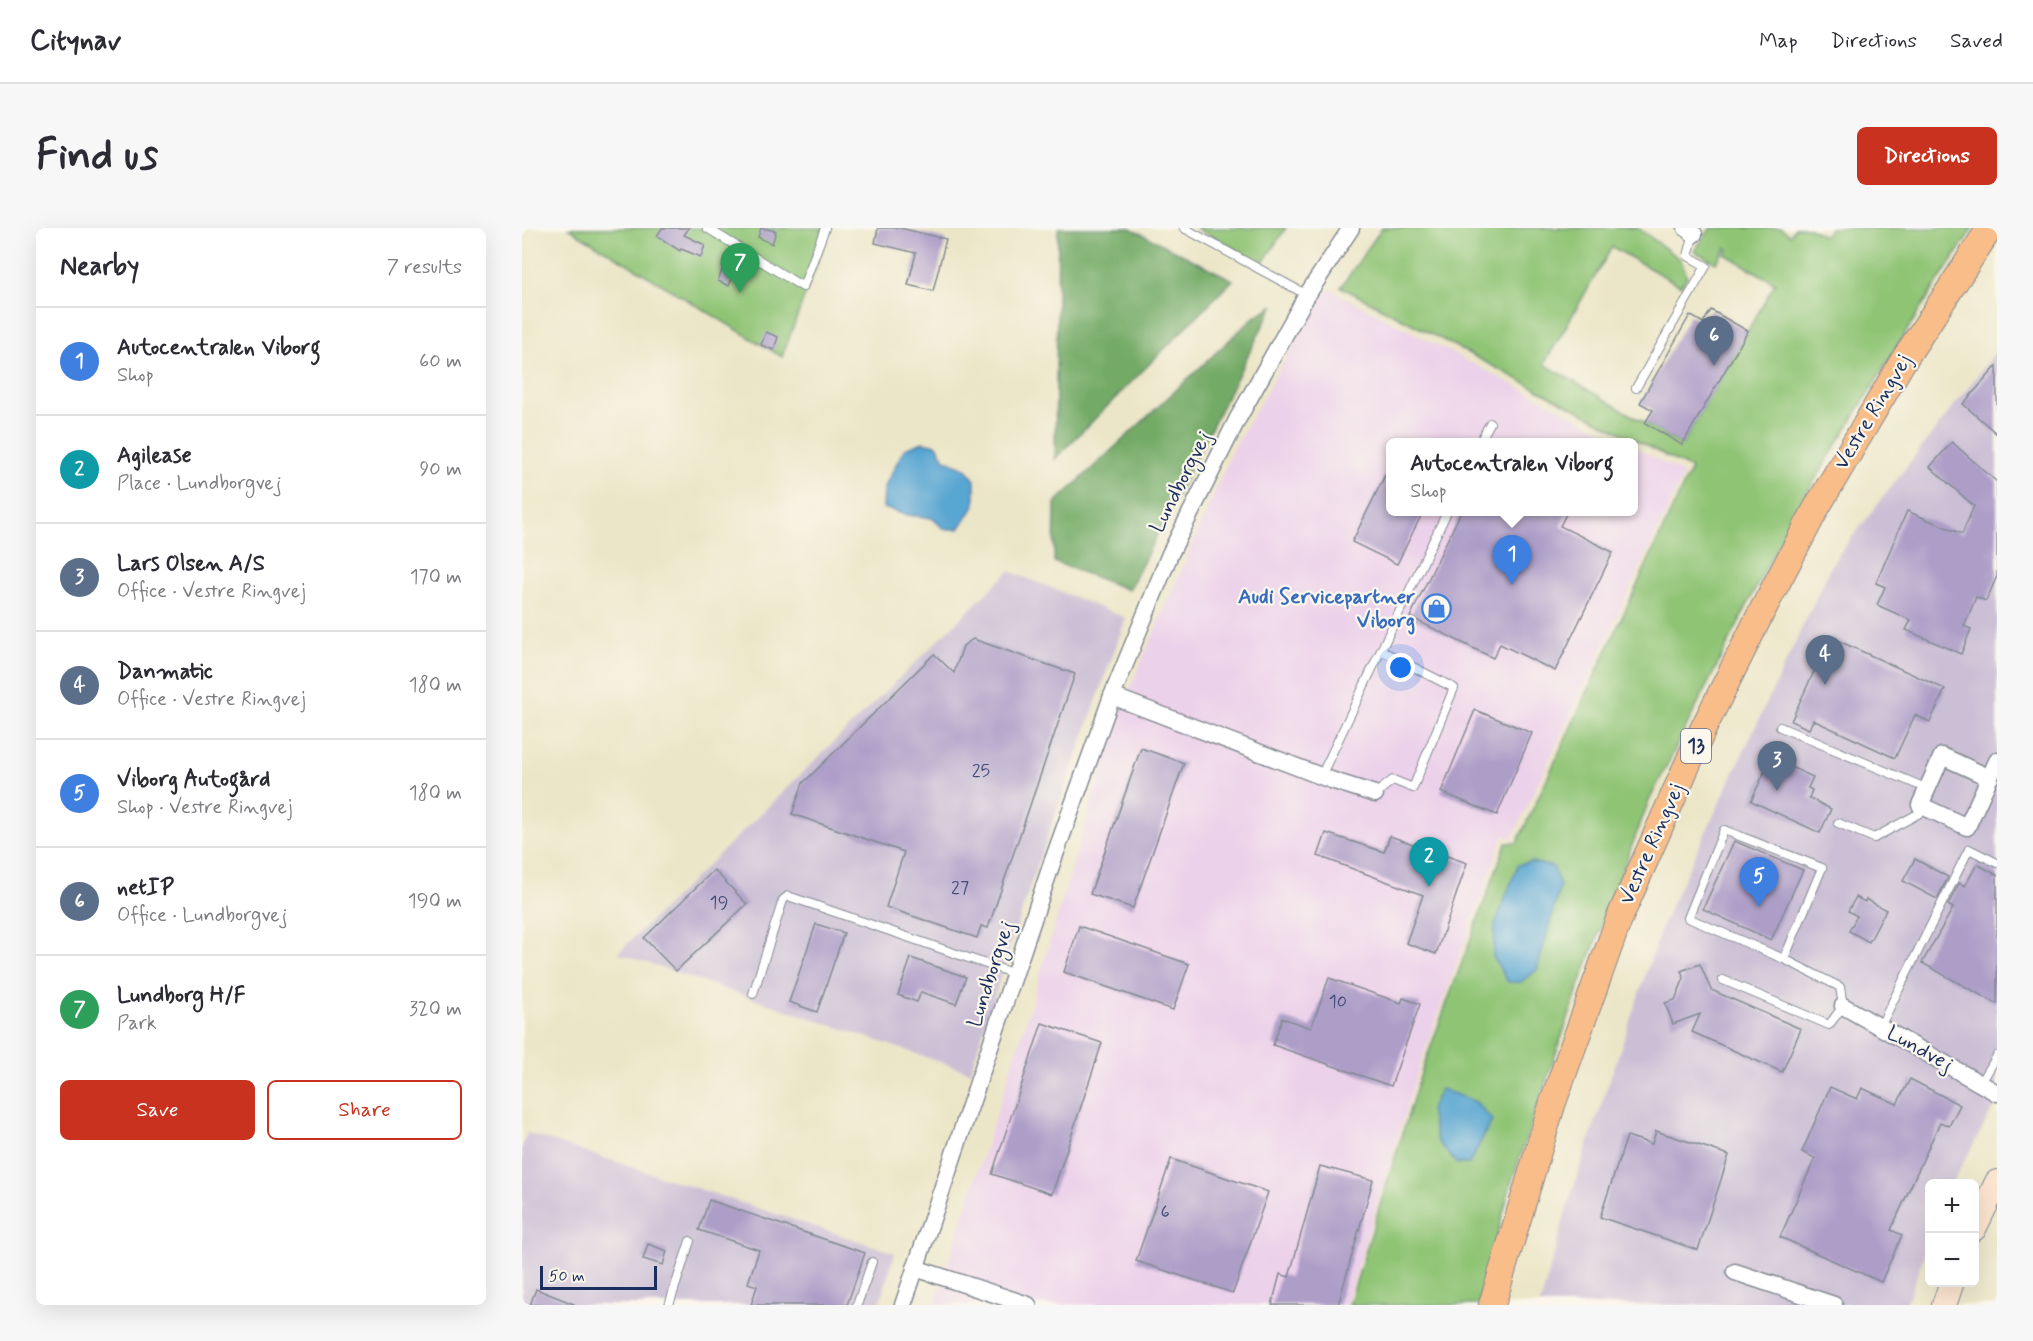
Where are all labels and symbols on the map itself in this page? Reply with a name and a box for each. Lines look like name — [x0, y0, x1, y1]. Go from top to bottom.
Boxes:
pin: 7 — [720, 244, 760, 293]
pin: 6 — [1694, 316, 1734, 366]
street label: Vestre Ringvej — [1828, 349, 1918, 475]
street label: Lundborgvej — [1143, 426, 1219, 538]
pin: 1 — [1492, 536, 1532, 585]
place label: Audi Servicepartner Viborg — [1238, 583, 1415, 635]
shop icon: Audi Servicepartner Viborg — [1420, 593, 1452, 625]
pin: 4 — [1806, 636, 1844, 685]
your location — [1386, 653, 1415, 682]
road number: 13 — [1681, 729, 1711, 763]
pin: 3 — [1758, 742, 1796, 791]
house number: 25 — [972, 759, 990, 783]
street label: Vestre Ringvej — [1613, 779, 1691, 909]
pin: 2 — [1410, 838, 1448, 887]
pin: 5 — [1740, 858, 1778, 907]
house number: 27 — [951, 876, 969, 900]
house number: 19 — [710, 891, 728, 915]
street label: Lundborgvej — [961, 917, 1022, 1031]
house number: 10 — [1329, 990, 1347, 1014]
street label: Lundvej — [1882, 1019, 1958, 1079]
house number: 6 — [1160, 1200, 1170, 1224]
scale bar — [540, 1263, 657, 1290]

